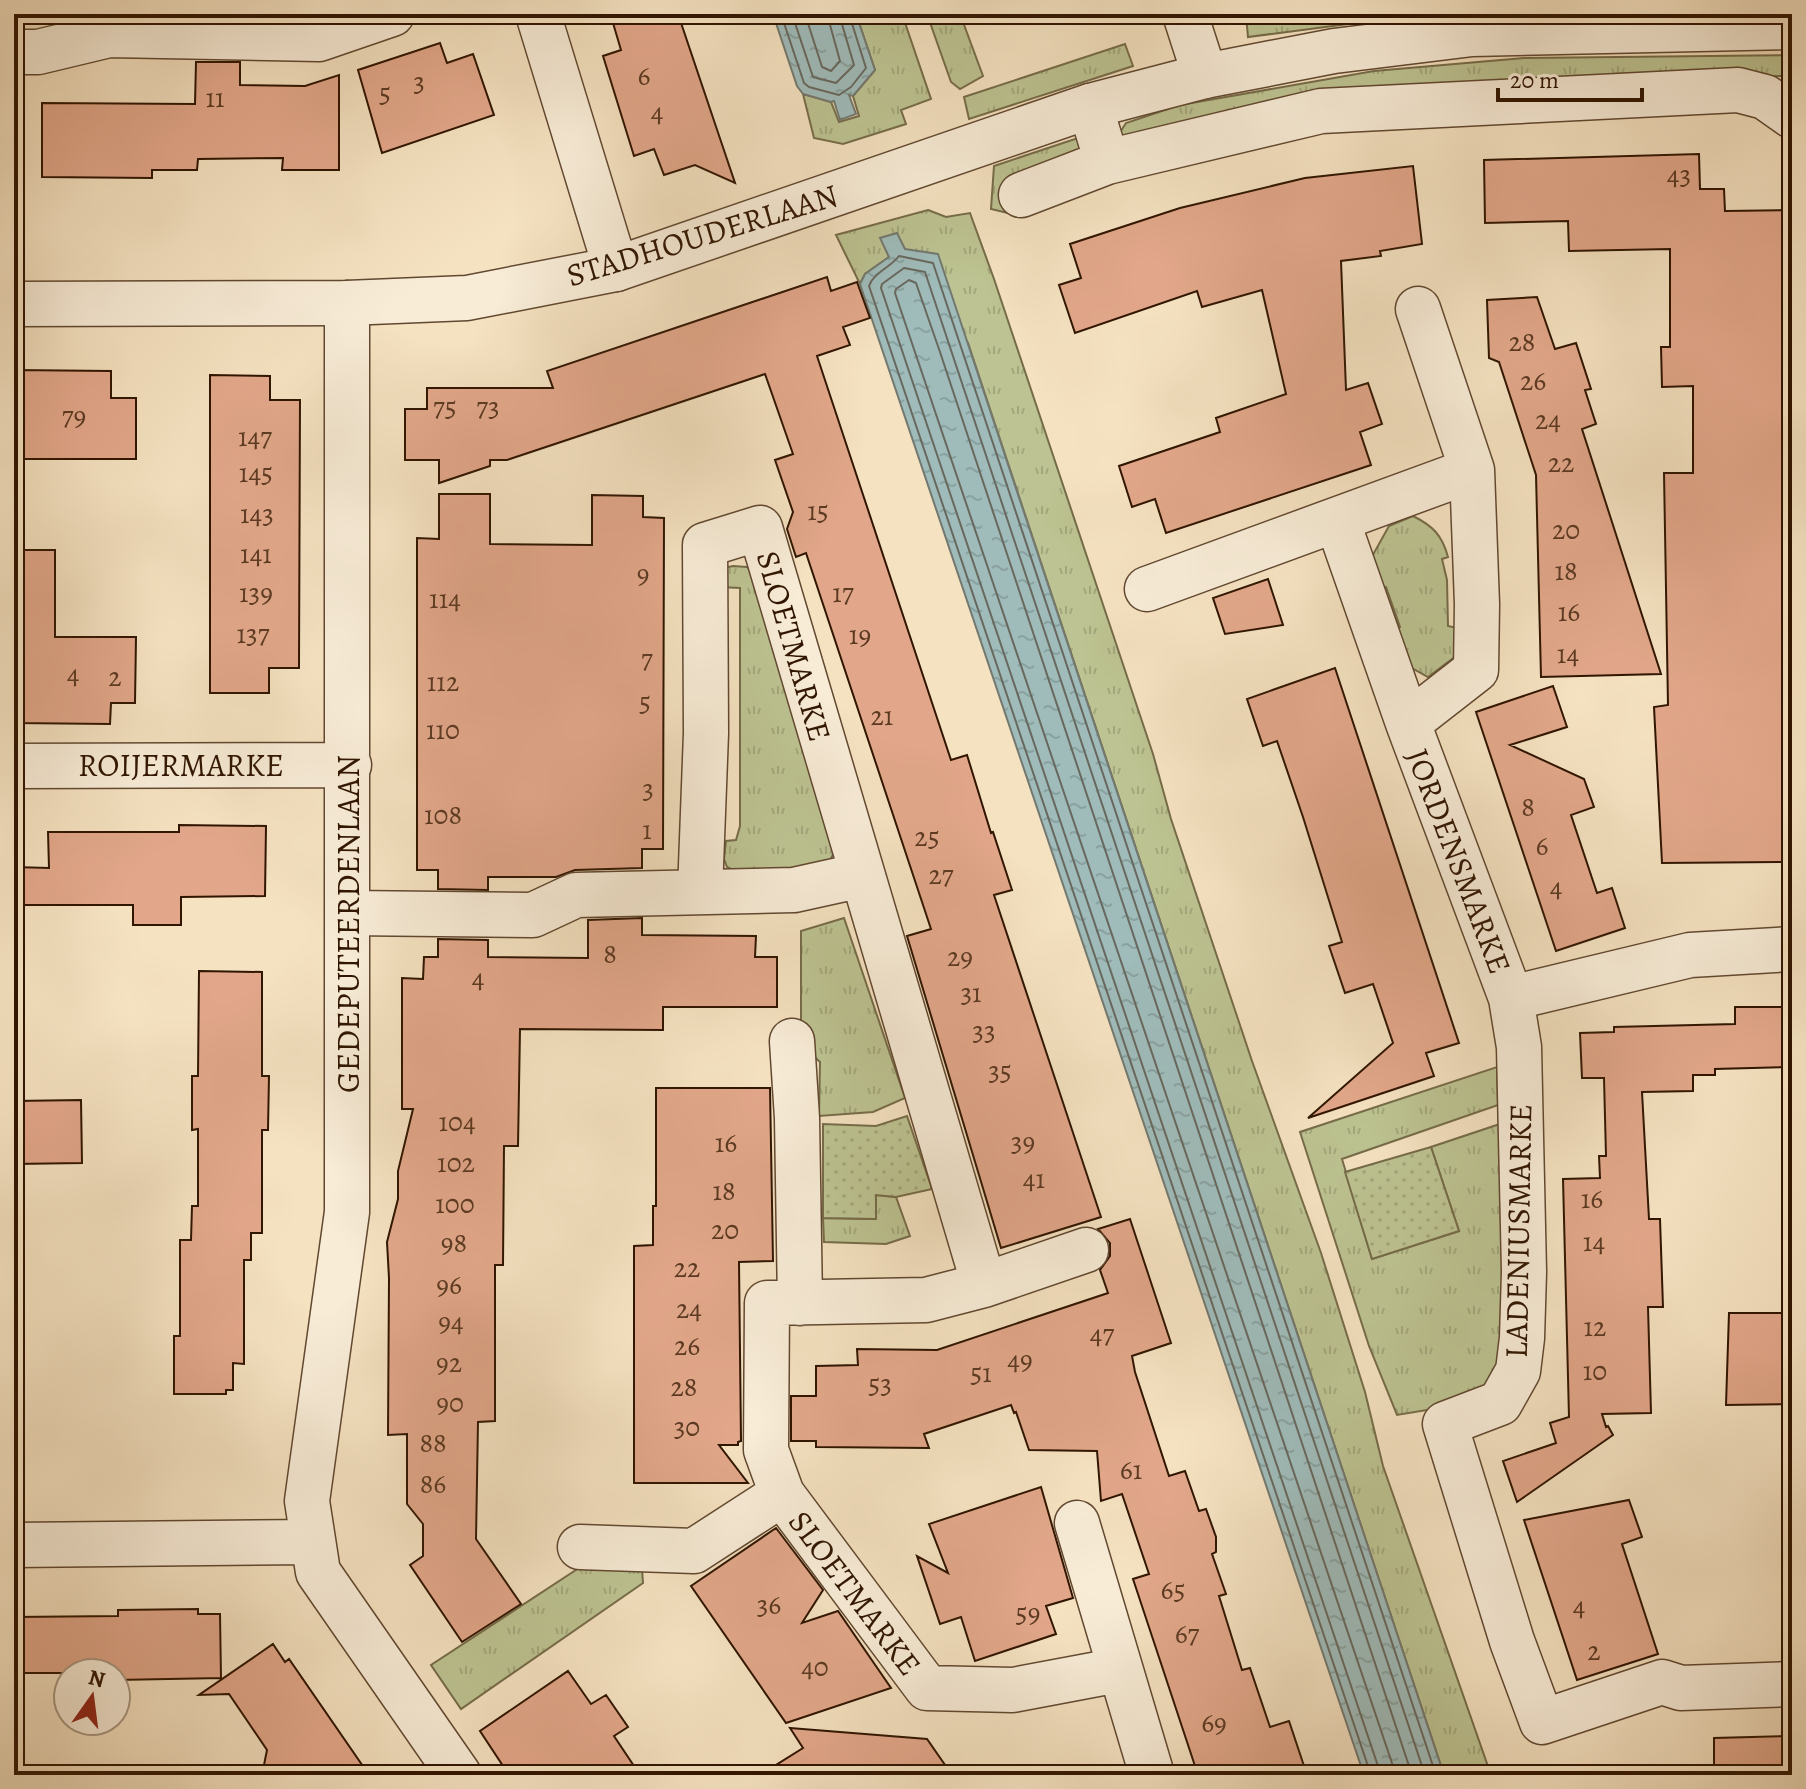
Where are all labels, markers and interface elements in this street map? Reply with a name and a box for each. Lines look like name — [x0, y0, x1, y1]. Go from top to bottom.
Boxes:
scale bar — [1498, 52, 1642, 102]
house number: 6 — [638, 57, 651, 95]
house number: 3 — [413, 63, 425, 101]
text: 20 m — [1510, 64, 1559, 96]
house number: 5 — [379, 74, 391, 112]
house number: 11 — [205, 79, 225, 117]
house number: 4 — [651, 93, 663, 131]
house number: 43 — [1667, 156, 1691, 194]
street label: STADHOUDERLAAN — [561, 173, 843, 297]
house number: 28 — [1509, 323, 1535, 361]
house number: 26 — [1520, 362, 1546, 400]
house number: 75 — [433, 388, 457, 426]
house number: 73 — [476, 388, 500, 426]
house number: 79 — [62, 397, 86, 435]
house number: 24 — [1535, 401, 1561, 439]
house number: 147 — [238, 418, 272, 456]
house number: 22 — [1548, 444, 1574, 482]
house number: 145 — [239, 454, 273, 492]
house number: 15 — [807, 492, 829, 530]
house number: 143 — [240, 495, 274, 533]
house number: 20 — [1552, 511, 1580, 549]
house number: 141 — [240, 535, 272, 573]
street label: SLOETMARKE — [746, 546, 842, 746]
house number: 18 — [1554, 552, 1578, 590]
house number: 9 — [637, 555, 649, 593]
house number: 139 — [239, 574, 273, 612]
house number: 17 — [832, 574, 854, 612]
house number: 114 — [429, 580, 461, 618]
house number: 16 — [1558, 593, 1580, 631]
house number: 137 — [237, 615, 270, 653]
house number: 19 — [849, 616, 871, 654]
house number: 14 — [1557, 635, 1579, 673]
house number: 7 — [641, 640, 653, 678]
house number: 4 — [67, 655, 79, 693]
house number: 2 — [108, 658, 122, 696]
house number: 112 — [427, 663, 459, 701]
house number: 5 — [639, 683, 651, 721]
house number: 21 — [871, 697, 893, 735]
house number: 110 — [426, 711, 460, 749]
street label: JORDENSMARKE — [1396, 742, 1522, 980]
street label: ROIJERMARKE — [78, 743, 284, 787]
street label: GEDEPUTEERDENLAAN — [326, 755, 370, 1093]
house number: 3 — [642, 770, 654, 808]
house number: 8 — [1521, 788, 1535, 826]
house number: 108 — [424, 796, 462, 834]
house number: 1 — [642, 811, 652, 849]
house number: 25 — [914, 818, 940, 856]
house number: 6 — [1536, 827, 1549, 865]
house number: 27 — [928, 856, 954, 894]
house number: 4 — [1550, 868, 1562, 906]
house number: 8 — [603, 935, 617, 973]
house number: 29 — [947, 938, 973, 976]
house number: 4 — [472, 959, 484, 997]
house number: 31 — [960, 974, 982, 1012]
house number: 33 — [972, 1012, 996, 1050]
house number: 35 — [988, 1052, 1012, 1090]
house number: 104 — [438, 1103, 476, 1141]
street label: LADENIUSMARKE — [1494, 1103, 1542, 1359]
house number: 39 — [1011, 1123, 1035, 1161]
house number: 16 — [715, 1124, 737, 1162]
house number: 102 — [437, 1144, 475, 1182]
house number: 41 — [1023, 1160, 1045, 1198]
house number: 18 — [712, 1172, 736, 1210]
house number: 16 — [1581, 1180, 1603, 1218]
house number: 100 — [435, 1185, 475, 1223]
house number: 20 — [711, 1211, 739, 1249]
house number: 14 — [1583, 1223, 1605, 1261]
house number: 98 — [441, 1224, 467, 1262]
house number: 22 — [674, 1249, 700, 1287]
house number: 96 — [436, 1266, 462, 1304]
house number: 24 — [676, 1290, 702, 1328]
house number: 94 — [438, 1303, 464, 1341]
house number: 12 — [1584, 1308, 1606, 1346]
house number: 47 — [1090, 1315, 1114, 1353]
house number: 26 — [674, 1327, 700, 1365]
house number: 49 — [1007, 1341, 1033, 1379]
house number: 92 — [436, 1344, 462, 1382]
house number: 10 — [1583, 1352, 1607, 1390]
house number: 51 — [970, 1354, 992, 1392]
house number: 53 — [868, 1365, 892, 1403]
house number: 28 — [671, 1368, 697, 1406]
house number: 90 — [436, 1384, 464, 1422]
house number: 30 — [674, 1408, 700, 1446]
house number: 88 — [419, 1424, 447, 1462]
house number: 61 — [1120, 1451, 1142, 1489]
house number: 86 — [420, 1465, 446, 1503]
street label: SLOETMARKE — [778, 1501, 932, 1685]
house number: 65 — [1161, 1571, 1185, 1609]
house number: 36 — [757, 1586, 781, 1624]
house number: 4 — [1573, 1587, 1585, 1625]
house number: 59 — [1016, 1594, 1040, 1632]
house number: 67 — [1175, 1615, 1200, 1653]
house number: 2 — [1587, 1632, 1601, 1670]
house number: 40 — [801, 1648, 829, 1686]
north arrow — [52, 1657, 132, 1737]
text: N — [85, 1662, 108, 1695]
house number: 69 — [1201, 1704, 1227, 1742]

